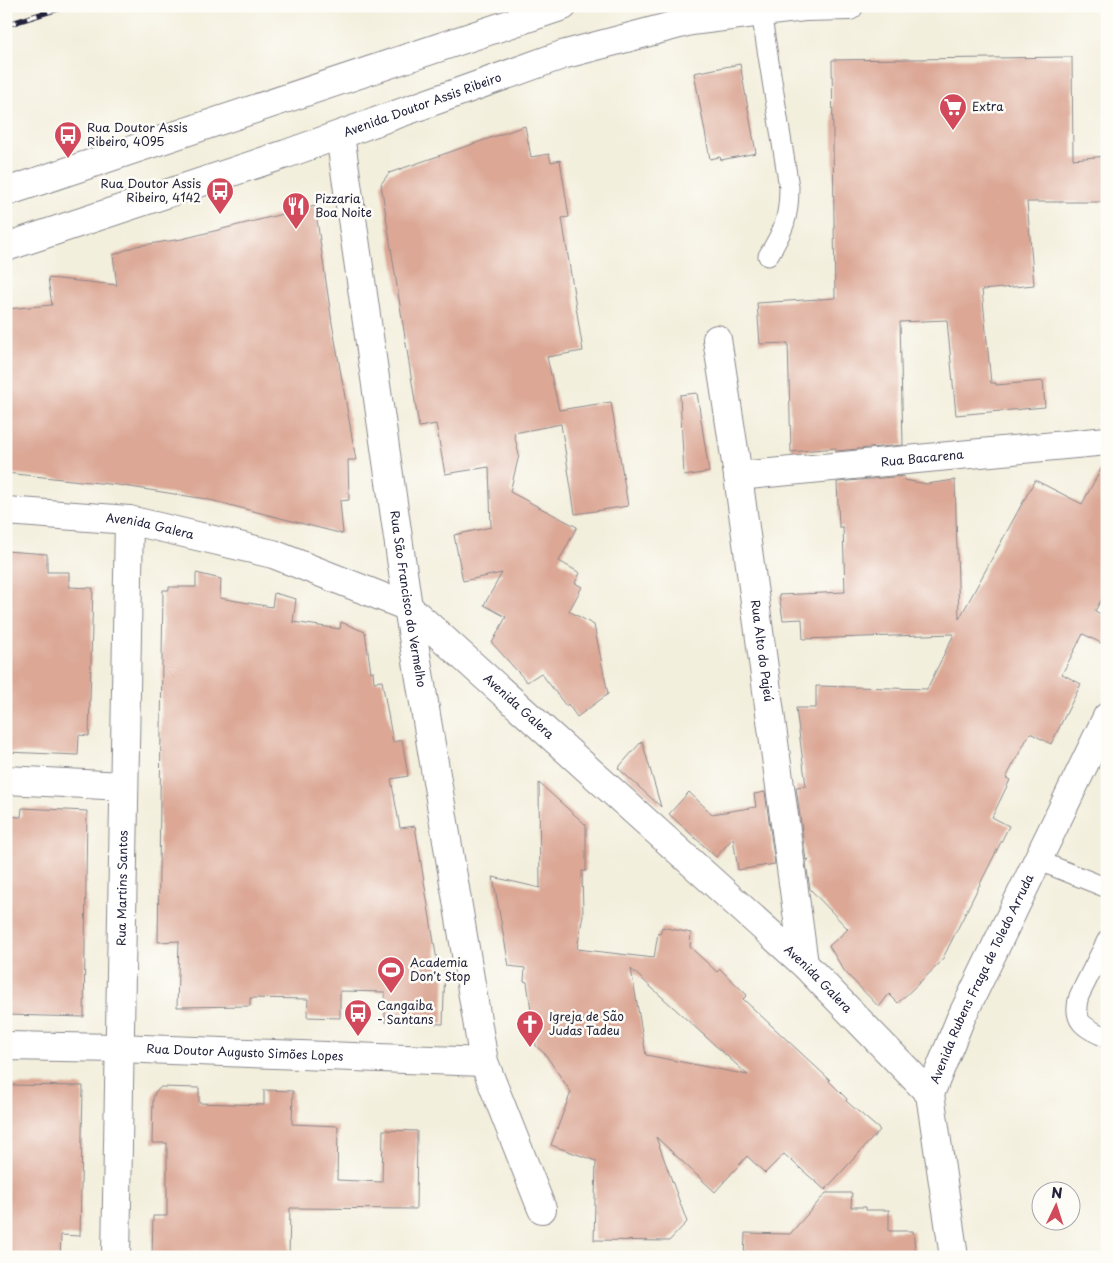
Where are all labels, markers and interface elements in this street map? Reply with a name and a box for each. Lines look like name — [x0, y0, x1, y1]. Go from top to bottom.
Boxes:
street label: Avenida Doutor Assis Ribeiro — [341, 67, 504, 141]
supermarket icon: Extra — [938, 92, 968, 131]
place label: Extra — [972, 97, 1004, 115]
place label: Rua Doutor Assis Ribeiro, 4095 — [87, 118, 188, 150]
bus stop icon: Rua Doutor Assis Ribeiro, 4095 — [53, 120, 83, 159]
place label: Rua Doutor Assis Ribeiro, 4142 — [100, 174, 201, 206]
bus stop icon: Rua Doutor Assis Ribeiro, 4142 — [205, 176, 235, 215]
place label: Pizzaria Boa Noite — [315, 189, 372, 221]
restaurant icon: Pizzaria Boa Noite — [281, 191, 311, 230]
street label: Rua Bacarena — [880, 445, 965, 470]
street label: Avenida Galera — [105, 508, 196, 543]
street label: Rua São Francisco do Vermelho — [386, 509, 431, 689]
street label: Rua Alto do Pajeú — [747, 599, 778, 703]
street label: Avenida Galera — [480, 669, 559, 743]
street label: Rua Martins Santos — [111, 830, 132, 946]
street label: Avenida Rubens Fraga de Toledo Arruda — [925, 870, 1038, 1086]
street label: Avenida Galera — [781, 940, 857, 1017]
place label: Academia Don't Stop — [410, 953, 470, 985]
sports icon: Academia Don't Stop — [376, 955, 406, 994]
place label: Cangaiba - Santans — [377, 996, 434, 1028]
bus stop icon: Cangaiba - Santans — [343, 998, 373, 1037]
place label: Igreja de São Judas Tadeu — [549, 1007, 624, 1039]
church icon: Igreja de São Judas Tadeu — [515, 1009, 545, 1048]
street label: Rua Doutor Augusto Simões Lopes — [146, 1039, 344, 1065]
north arrow — [1030, 1180, 1080, 1230]
text: N — [1051, 1182, 1063, 1203]

